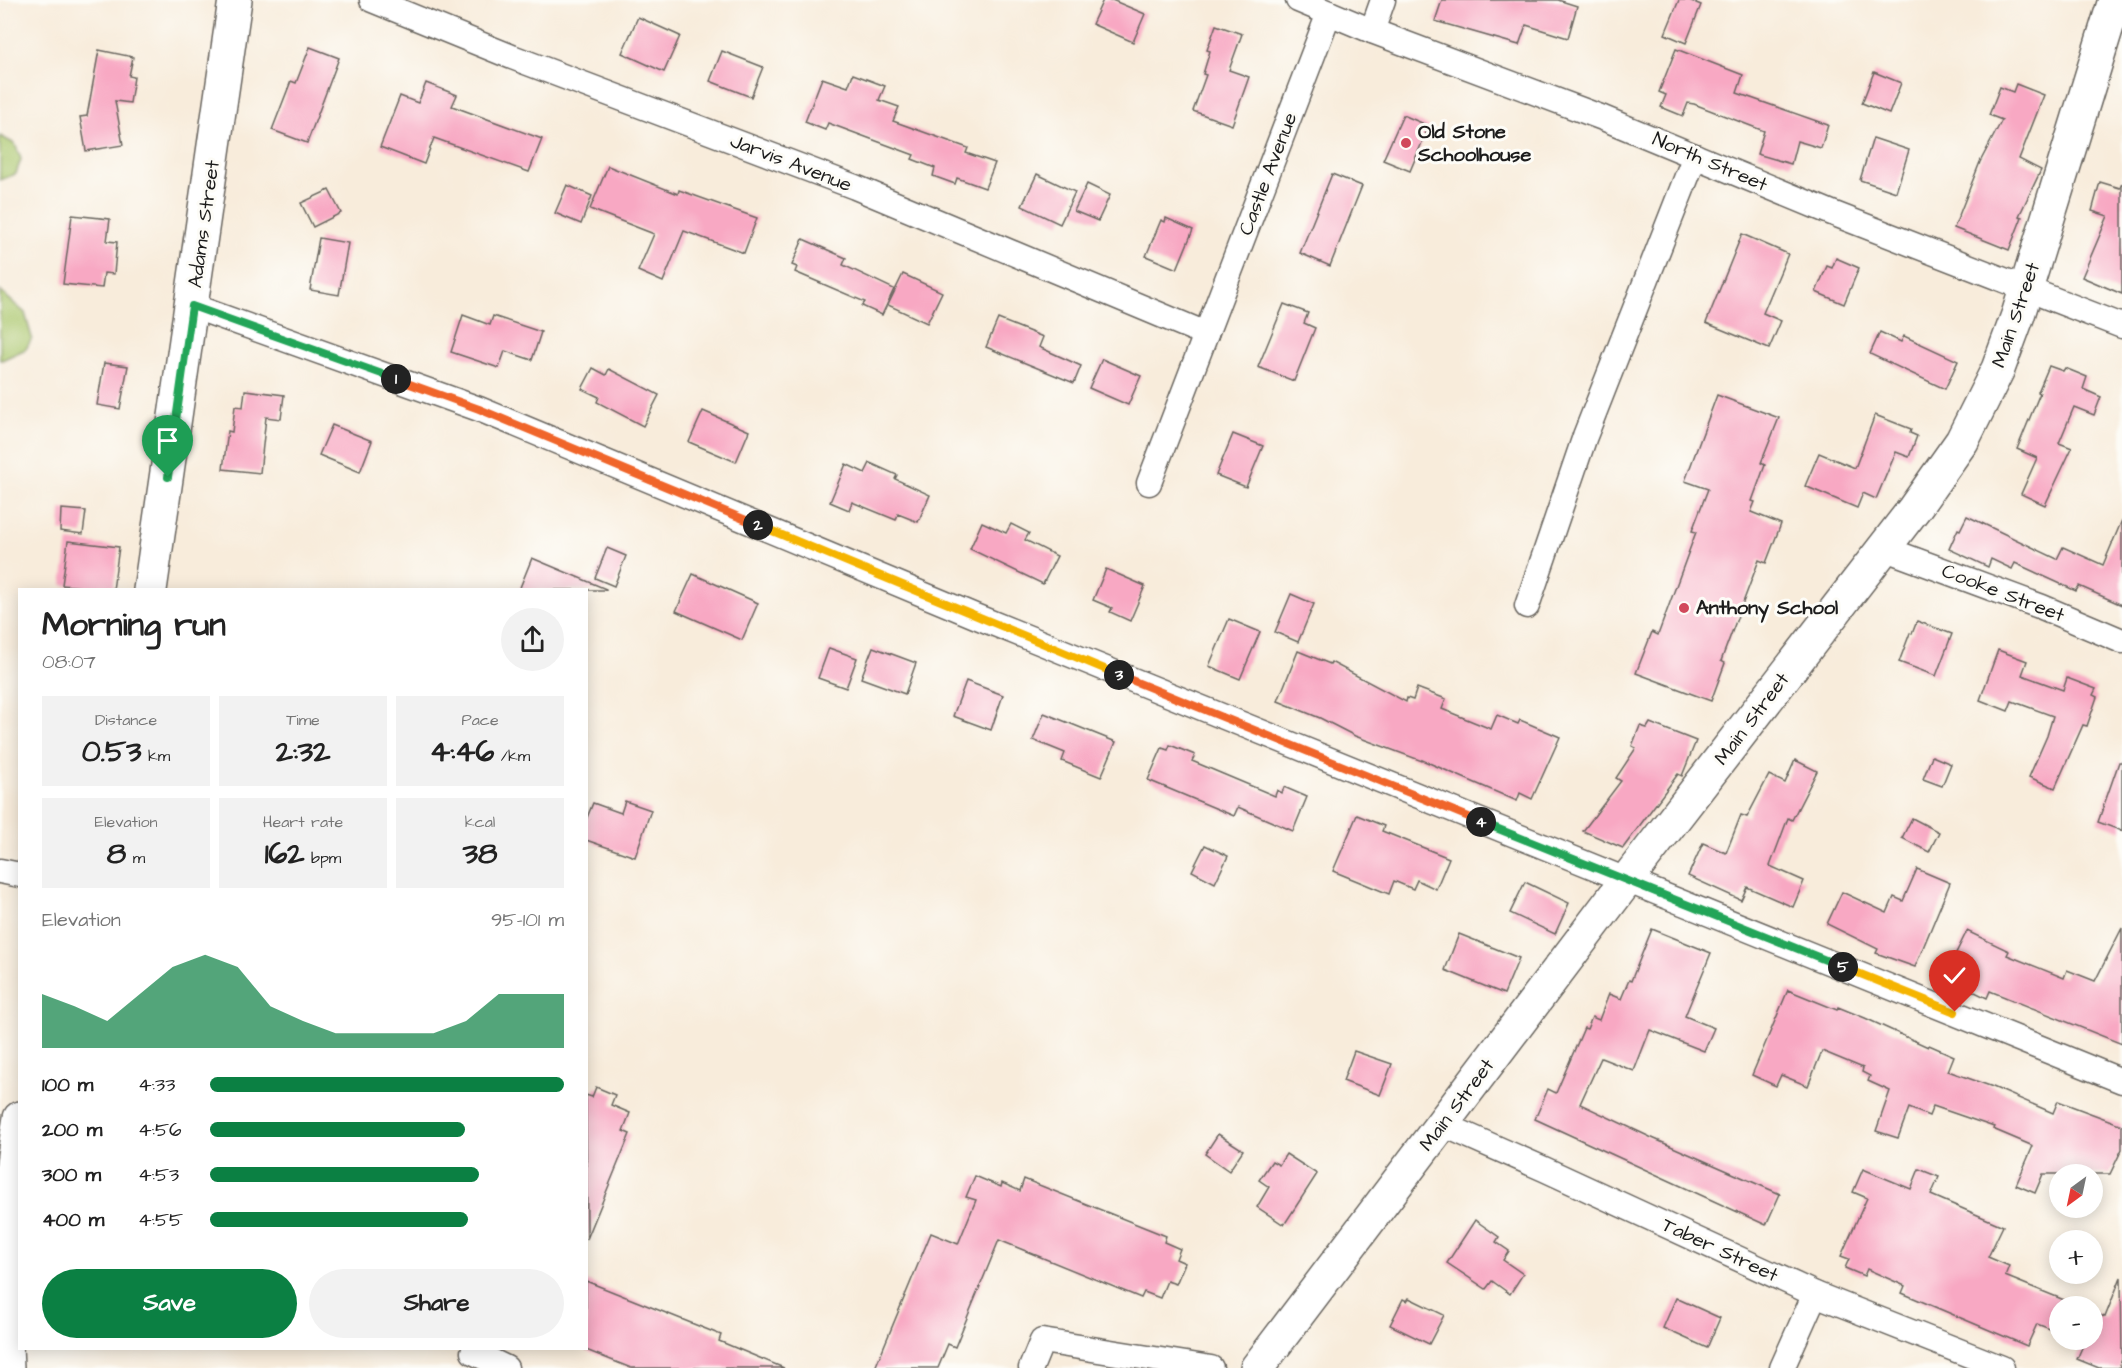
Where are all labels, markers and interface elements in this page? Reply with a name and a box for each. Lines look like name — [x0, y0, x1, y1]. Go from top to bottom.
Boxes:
street label: Castle Avenue — [1232, 108, 1304, 239]
place label: Old Stone Schoolhouse — [1417, 118, 1531, 169]
street label: North Street — [1648, 125, 1772, 199]
street label: Jarvis Avenue — [726, 127, 856, 199]
marker: Old Stone Schoolhouse — [1399, 136, 1413, 150]
street label: Adams Street — [181, 158, 227, 290]
street label: Main Street — [1985, 259, 2047, 371]
pin: 1 — [381, 364, 411, 394]
text: 1 — [395, 368, 397, 390]
pin — [142, 415, 193, 477]
icon: arrive — [151, 424, 184, 457]
pin: 2 — [743, 510, 773, 540]
text: 2 — [753, 514, 763, 536]
street label: Cooke Street — [1938, 557, 2068, 629]
place label: Anthony School — [1696, 594, 1838, 623]
marker: Anthony School — [1677, 601, 1691, 615]
text: Morning run — [42, 602, 226, 648]
button: share — [501, 608, 564, 671]
text: 08:07 — [42, 648, 96, 676]
pin: 3 — [1104, 660, 1134, 690]
text: 3 — [1115, 664, 1123, 686]
street label: Main Street — [1708, 667, 1796, 771]
text: Distance — [95, 709, 157, 731]
text: Time — [286, 709, 320, 731]
text: Pace — [461, 709, 499, 731]
text: 0.53 — [82, 731, 141, 773]
text: 2:32 — [276, 731, 330, 773]
text: 4:46 — [430, 731, 494, 773]
text: km — [141, 745, 170, 767]
text: /km — [494, 745, 530, 767]
pin: 4 — [1466, 807, 1496, 837]
text: Elevation — [95, 811, 157, 833]
text: Heart rate — [263, 811, 343, 833]
text: kcal — [465, 811, 495, 833]
text: 4 — [1476, 811, 1486, 833]
text: 8 — [107, 833, 126, 875]
text: 162 — [265, 833, 305, 875]
text: 38 — [463, 833, 497, 875]
text: m — [126, 847, 145, 869]
text: bpm — [305, 847, 341, 869]
text: Elevation — [42, 906, 121, 934]
text: 95–101 m — [491, 906, 564, 934]
pin — [1929, 950, 1980, 1012]
pin: 5 — [1828, 952, 1858, 982]
text: 5 — [1837, 956, 1849, 978]
icon: check — [1938, 959, 1971, 992]
street label: Main Street — [1413, 1053, 1501, 1157]
text: 100 m — [42, 1071, 93, 1099]
text: 4:33 — [138, 1071, 175, 1099]
text: 200 m — [42, 1116, 102, 1144]
text: 4:56 — [138, 1116, 182, 1144]
text: 300 m — [42, 1161, 101, 1189]
text: 4:53 — [138, 1161, 179, 1189]
north arrow — [2049, 1164, 2103, 1218]
map controls — [2049, 1164, 2103, 1350]
text: 400 m — [42, 1206, 104, 1234]
text: 4:55 — [138, 1206, 183, 1234]
street label: Taber Street — [1657, 1211, 1783, 1289]
button: + — [2049, 1230, 2103, 1284]
button: Save — [42, 1269, 297, 1338]
button: Share — [309, 1269, 564, 1338]
button: − — [2049, 1296, 2103, 1350]

